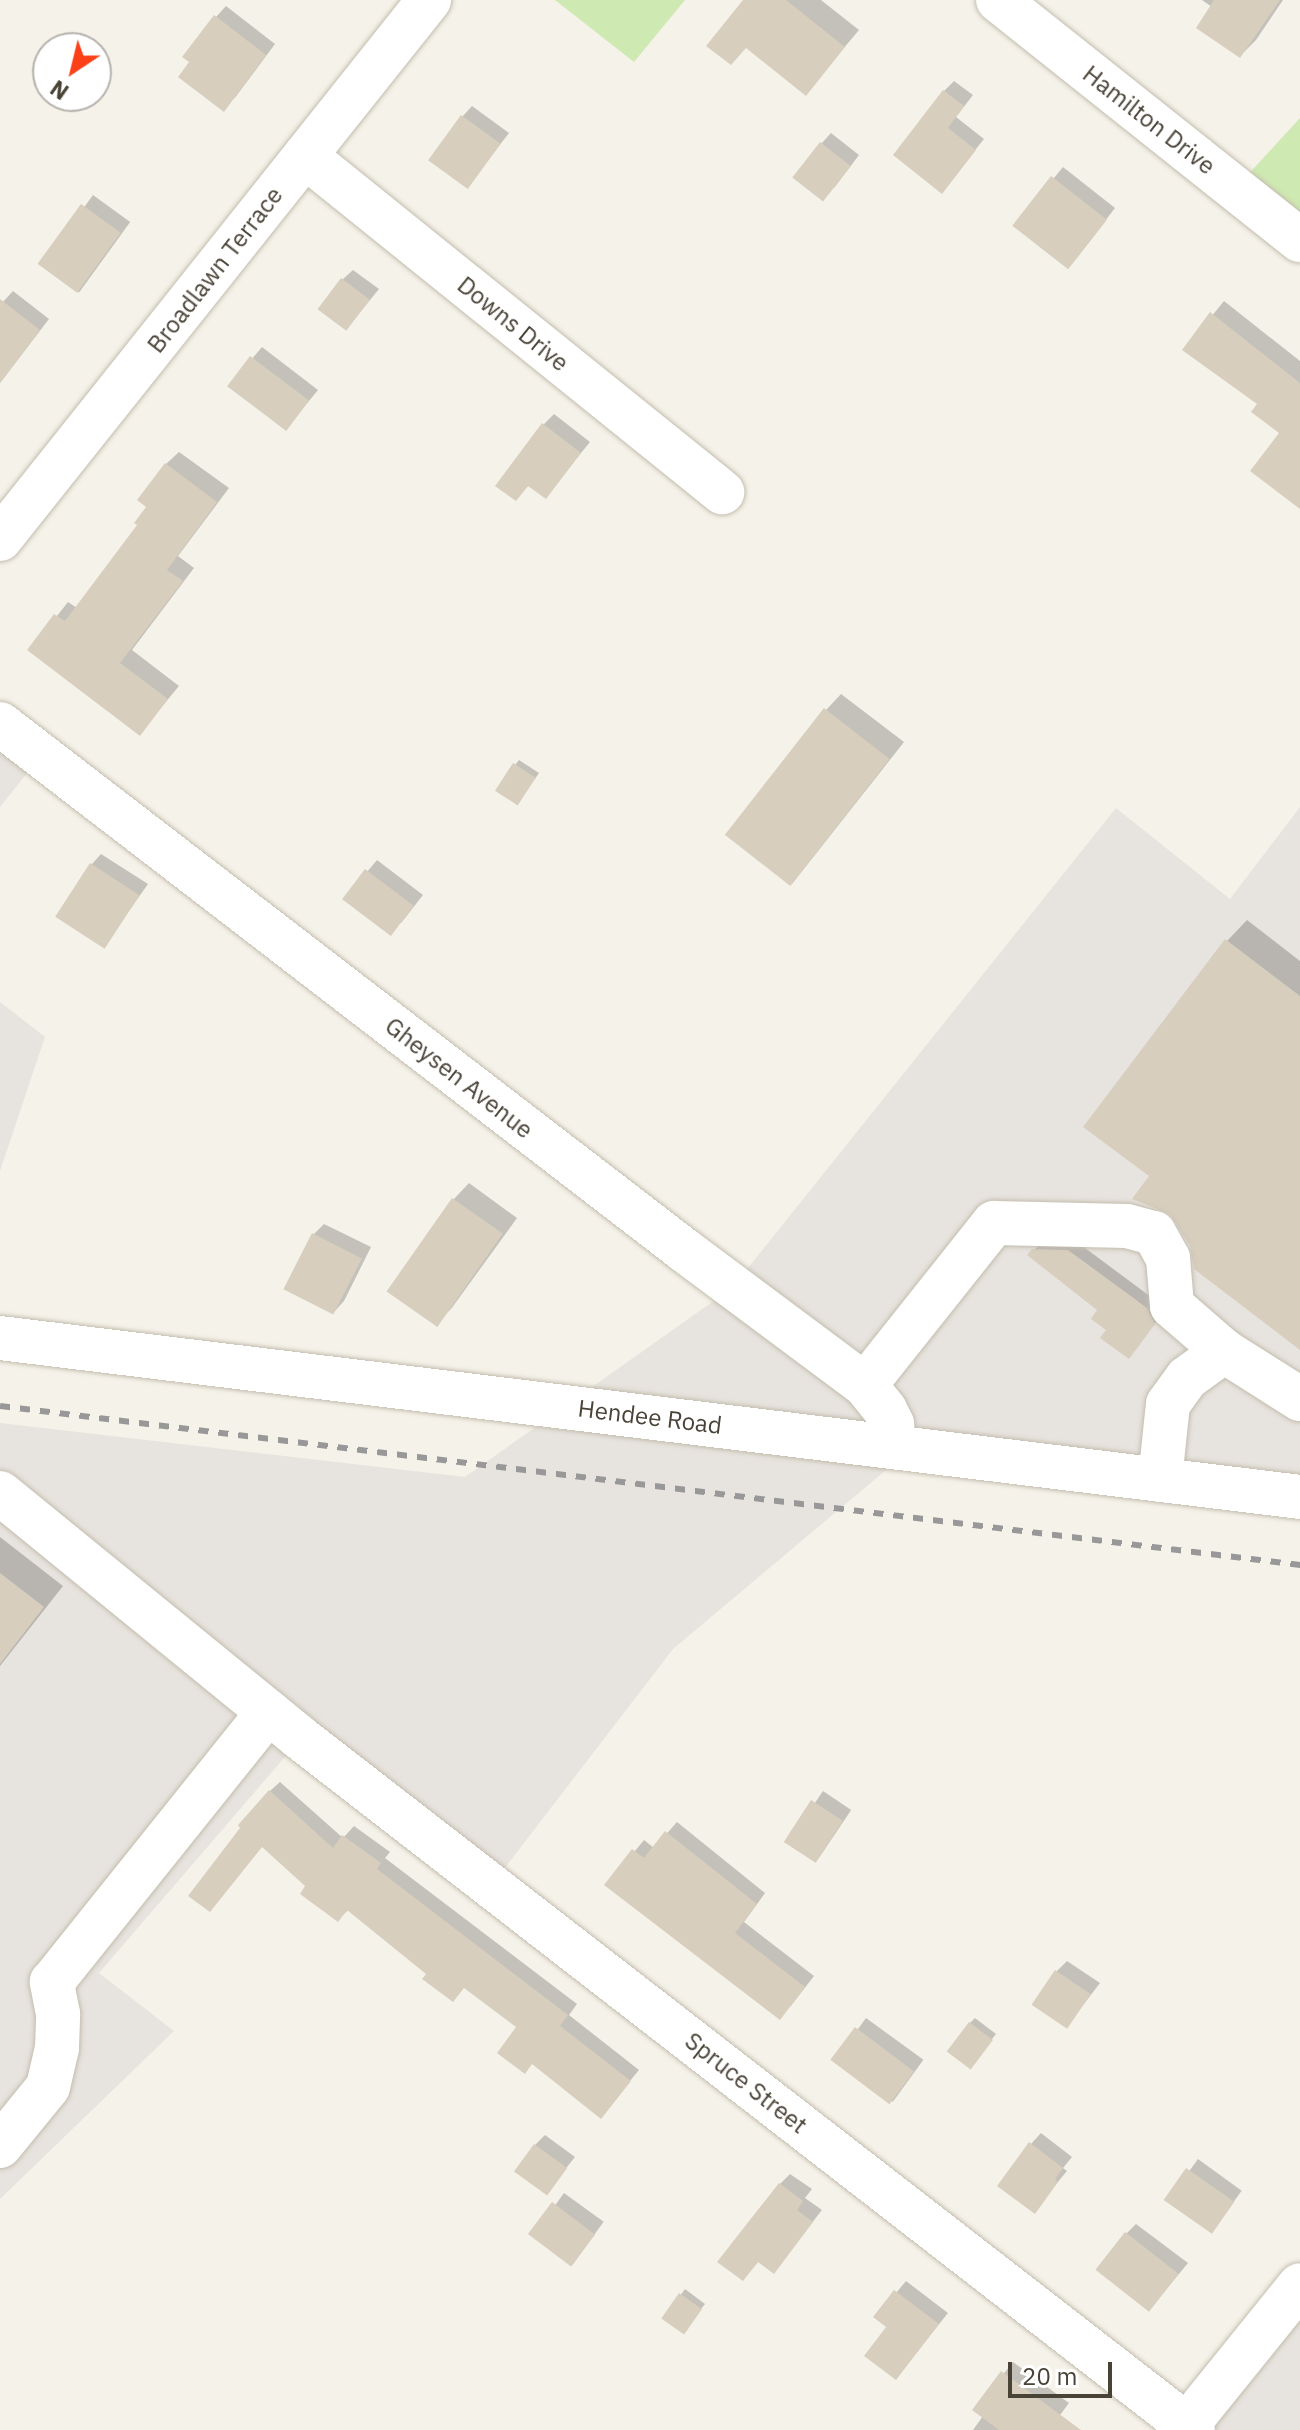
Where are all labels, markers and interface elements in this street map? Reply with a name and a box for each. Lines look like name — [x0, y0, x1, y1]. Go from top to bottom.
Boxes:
north arrow — [32, 32, 112, 112]
street label: Hamilton Drive — [1077, 59, 1221, 181]
text: N — [44, 74, 74, 107]
street label: Broadlawn Terrace — [141, 181, 289, 359]
street label: Downs Drive — [452, 270, 574, 378]
street label: Gheysen Avenue — [379, 1011, 539, 1145]
street label: Hendee Road — [576, 1394, 724, 1440]
street label: Spruce Street — [679, 2026, 813, 2140]
scale bar — [1012, 2346, 1116, 2396]
text: 20 m — [1022, 2360, 1077, 2392]

